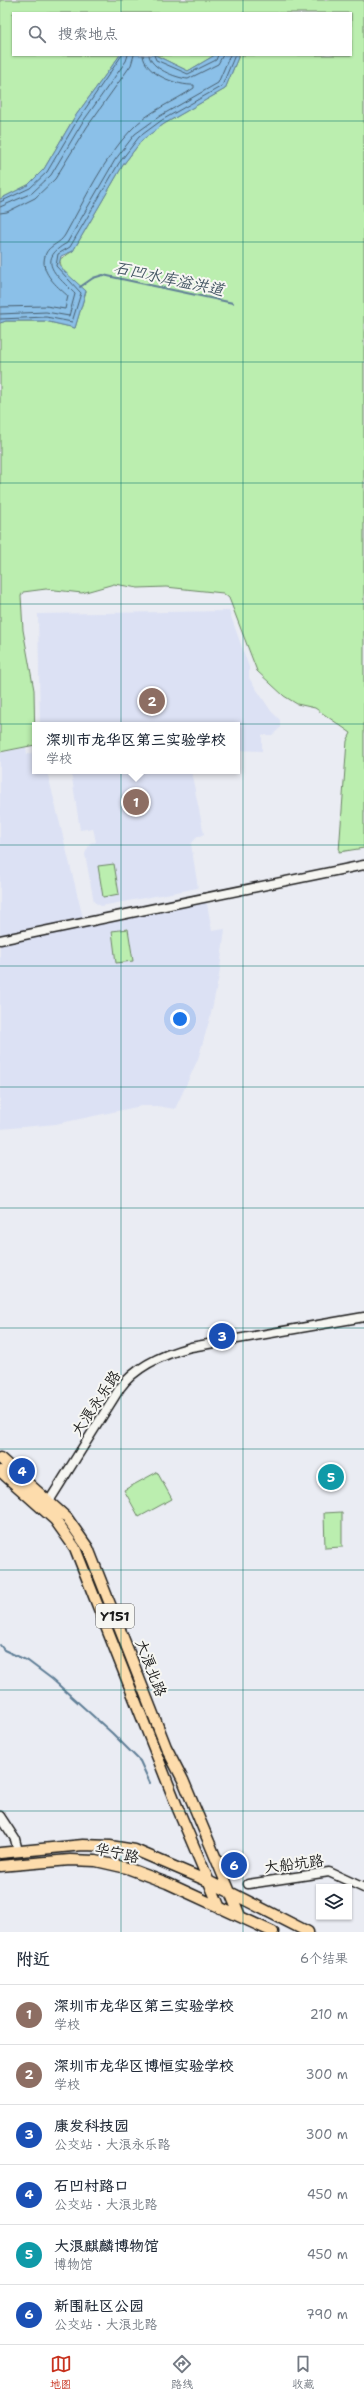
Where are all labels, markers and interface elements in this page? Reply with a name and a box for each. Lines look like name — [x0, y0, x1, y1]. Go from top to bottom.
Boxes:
search box — [12, 12, 352, 56]
icon: search — [26, 23, 48, 45]
text: 搜索地点 — [58, 24, 118, 44]
water label: 石凹水库溢洪道 — [112, 257, 228, 301]
pin: 2 — [139, 686, 165, 716]
popup — [32, 722, 240, 774]
text: 深圳市龙华区第三实验学校 — [46, 730, 226, 750]
text: 学校 — [46, 750, 72, 767]
pin: 1 — [123, 787, 149, 817]
your location — [170, 1009, 190, 1029]
pin: 3 — [209, 1321, 235, 1351]
street label: 大浪永乐路 — [67, 1366, 125, 1440]
pin: 4 — [9, 1456, 35, 1486]
pin: 5 — [318, 1462, 344, 1492]
road number: Y151 — [96, 1604, 134, 1628]
street label: 大浪北路 — [131, 1636, 171, 1700]
street label: 华宁路 — [93, 1839, 141, 1867]
pin: 6 — [221, 1850, 247, 1880]
street label: 大船坑路 — [263, 1850, 325, 1878]
map controls — [316, 1884, 352, 1920]
button: layers — [316, 1884, 352, 1920]
text: 附近 — [16, 1948, 50, 1970]
text: 6个结果 — [300, 1950, 348, 1967]
text: 深圳市龙华区第三实验学校 — [54, 1996, 234, 2016]
text: 1 — [26, 2006, 32, 2023]
text: 210 m — [310, 2006, 348, 2023]
text: 学校 — [54, 2016, 80, 2033]
text: 深圳市龙华区博恒实验学校 — [54, 2056, 234, 2076]
text: 2 — [24, 2066, 34, 2083]
text: 300 m — [305, 2066, 348, 2083]
text: 学校 — [54, 2076, 80, 2093]
text: 康发科技园 — [54, 2116, 129, 2136]
text: 3 — [24, 2126, 34, 2143]
text: 300 m — [305, 2126, 348, 2143]
text: 公交站 · 大浪永乐路 — [54, 2136, 171, 2153]
text: 石凹村路口 — [54, 2176, 129, 2196]
text: 4 — [24, 2186, 34, 2203]
text: 450 m — [307, 2186, 348, 2203]
text: 公交站 · 大浪北路 — [54, 2196, 158, 2213]
text: 大浪麒麟博物馆 — [54, 2236, 159, 2256]
text: 5 — [25, 2246, 33, 2263]
text: 450 m — [307, 2246, 348, 2263]
text: 博物馆 — [54, 2256, 93, 2273]
text: 新围社区公园 — [54, 2296, 144, 2316]
text: 6 — [24, 2306, 34, 2323]
text: 790 m — [306, 2306, 348, 2323]
text: 公交站 · 大浪北路 — [54, 2316, 158, 2333]
tab: 地图 — [50, 2353, 72, 2392]
tab: 路线 — [171, 2353, 193, 2392]
tab: 收藏 — [292, 2353, 314, 2392]

